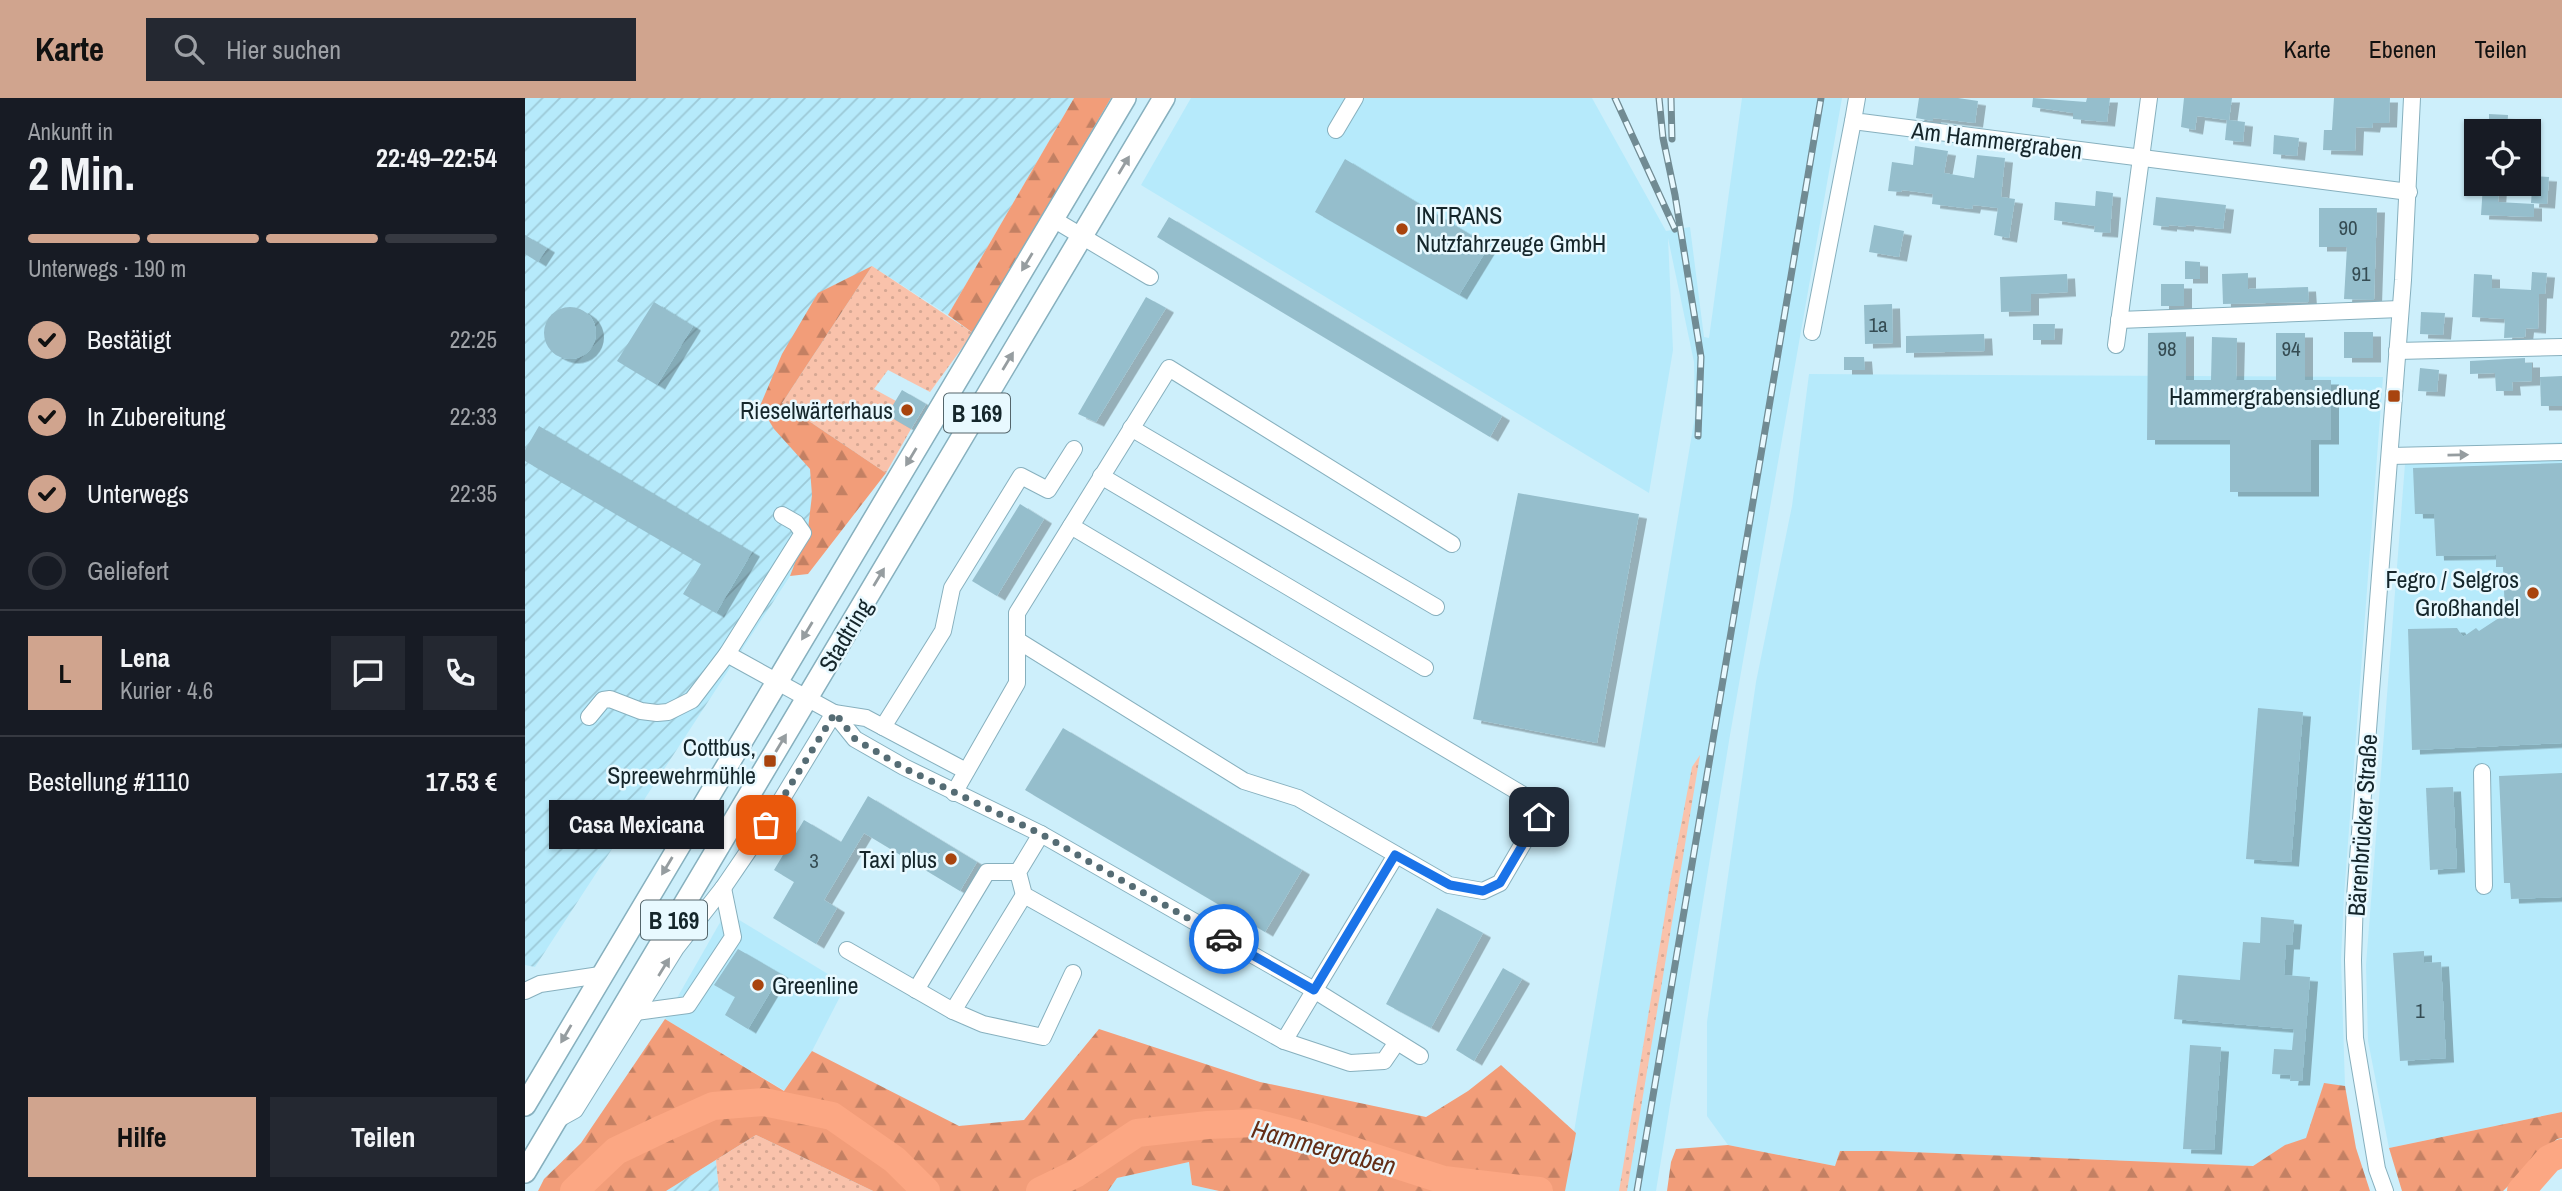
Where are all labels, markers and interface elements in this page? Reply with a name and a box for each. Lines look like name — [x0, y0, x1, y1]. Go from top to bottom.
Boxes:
search box — [146, 18, 636, 81]
text: Karte — [35, 27, 104, 71]
icon: search — [170, 30, 208, 68]
text: Hier suchen — [226, 32, 341, 67]
text: Karte — [2284, 33, 2331, 65]
text: Ebenen — [2369, 33, 2436, 65]
text: Teilen — [2474, 33, 2527, 65]
street label: Am Hammergraben — [1909, 114, 2084, 166]
text: Ankunft in — [28, 116, 113, 147]
map controls — [2464, 119, 2541, 196]
button: locate — [2464, 119, 2541, 196]
text: 22:49–22:54 — [376, 140, 497, 175]
text: 2 Min. — [28, 142, 135, 204]
one-way arrow — [1118, 156, 1131, 175]
place label: INTRANS Nutzfahrzeuge GmbH — [1416, 199, 1606, 259]
house number: 90 — [2338, 213, 2358, 242]
marker: INTRANS Nutzfahrzeuge GmbH — [1394, 221, 1410, 237]
one-way arrow — [1021, 252, 1034, 271]
text: Unterwegs · 190 m — [28, 253, 186, 284]
house number: 91 — [2351, 259, 2371, 288]
house number: 1a — [1868, 310, 1888, 339]
icon: check — [28, 321, 66, 359]
text: Bestätigt — [87, 322, 171, 357]
text: 22:25 — [450, 324, 497, 355]
house number: 98 — [2157, 334, 2177, 363]
house number: 94 — [2281, 334, 2301, 363]
one-way arrow — [1002, 351, 1014, 370]
place label: Hammergrabensiedlung — [2169, 380, 2380, 412]
marker: Hammergrabensiedlung — [2386, 388, 2402, 404]
place label: Rieselwärterhaus — [740, 394, 893, 426]
road number: B 169 — [944, 394, 1010, 432]
icon: check — [28, 398, 66, 436]
text: In Zubereitung — [87, 399, 226, 434]
text: 22:33 — [450, 401, 497, 432]
marker: Rieselwärterhaus — [899, 402, 915, 418]
one-way arrow — [905, 448, 917, 467]
one-way arrow — [2447, 449, 2469, 460]
icon: check — [28, 475, 66, 513]
text: Unterwegs — [87, 476, 189, 511]
text: 22:35 — [450, 478, 497, 509]
text: Geliefert — [87, 553, 169, 588]
place label: Fegro / Selgros Großhandel — [2385, 563, 2519, 623]
one-way arrow — [873, 568, 886, 587]
marker: Fegro / Selgros Großhandel — [2525, 585, 2541, 601]
street label: Stadtring — [811, 592, 879, 677]
one-way arrow — [801, 622, 814, 641]
button: chat — [331, 636, 405, 710]
button: phone — [423, 636, 497, 710]
text: Lena — [120, 640, 170, 675]
text: L — [58, 656, 72, 691]
text: Kurier · 4.6 — [120, 675, 213, 706]
place label: Cottbus, Spreewehrmühle — [607, 731, 756, 791]
one-way arrow — [774, 733, 787, 752]
street label: Bärenbrücker Straße — [2340, 733, 2384, 917]
marker: Cottbus, Spreewehrmühle — [762, 753, 778, 769]
text: Bestellung #1110 — [28, 764, 190, 799]
text: 17.53 € — [426, 764, 497, 799]
pin — [1509, 787, 1569, 847]
pin — [736, 795, 796, 855]
icon: home — [1520, 798, 1558, 836]
callout: Casa Mexicana — [549, 800, 724, 850]
icon: bag — [747, 806, 785, 844]
text: Casa Mexicana — [569, 809, 704, 840]
place label: Taxi plus — [859, 843, 937, 875]
house number: 3 — [809, 846, 819, 875]
marker: Taxi plus — [943, 851, 959, 867]
one-way arrow — [660, 857, 673, 876]
road number: B 169 — [641, 900, 707, 940]
courier — [1189, 904, 1259, 974]
icon: car — [1205, 920, 1243, 958]
one-way arrow — [658, 958, 671, 977]
place label: Greenline — [772, 969, 858, 1001]
marker: Greenline — [750, 977, 766, 993]
house number: 1 — [2415, 996, 2425, 1025]
one-way arrow — [560, 1024, 573, 1043]
button: Hilfe — [28, 1097, 256, 1177]
button: Teilen — [270, 1097, 497, 1177]
water label: Hammergraben — [1248, 1111, 1400, 1183]

